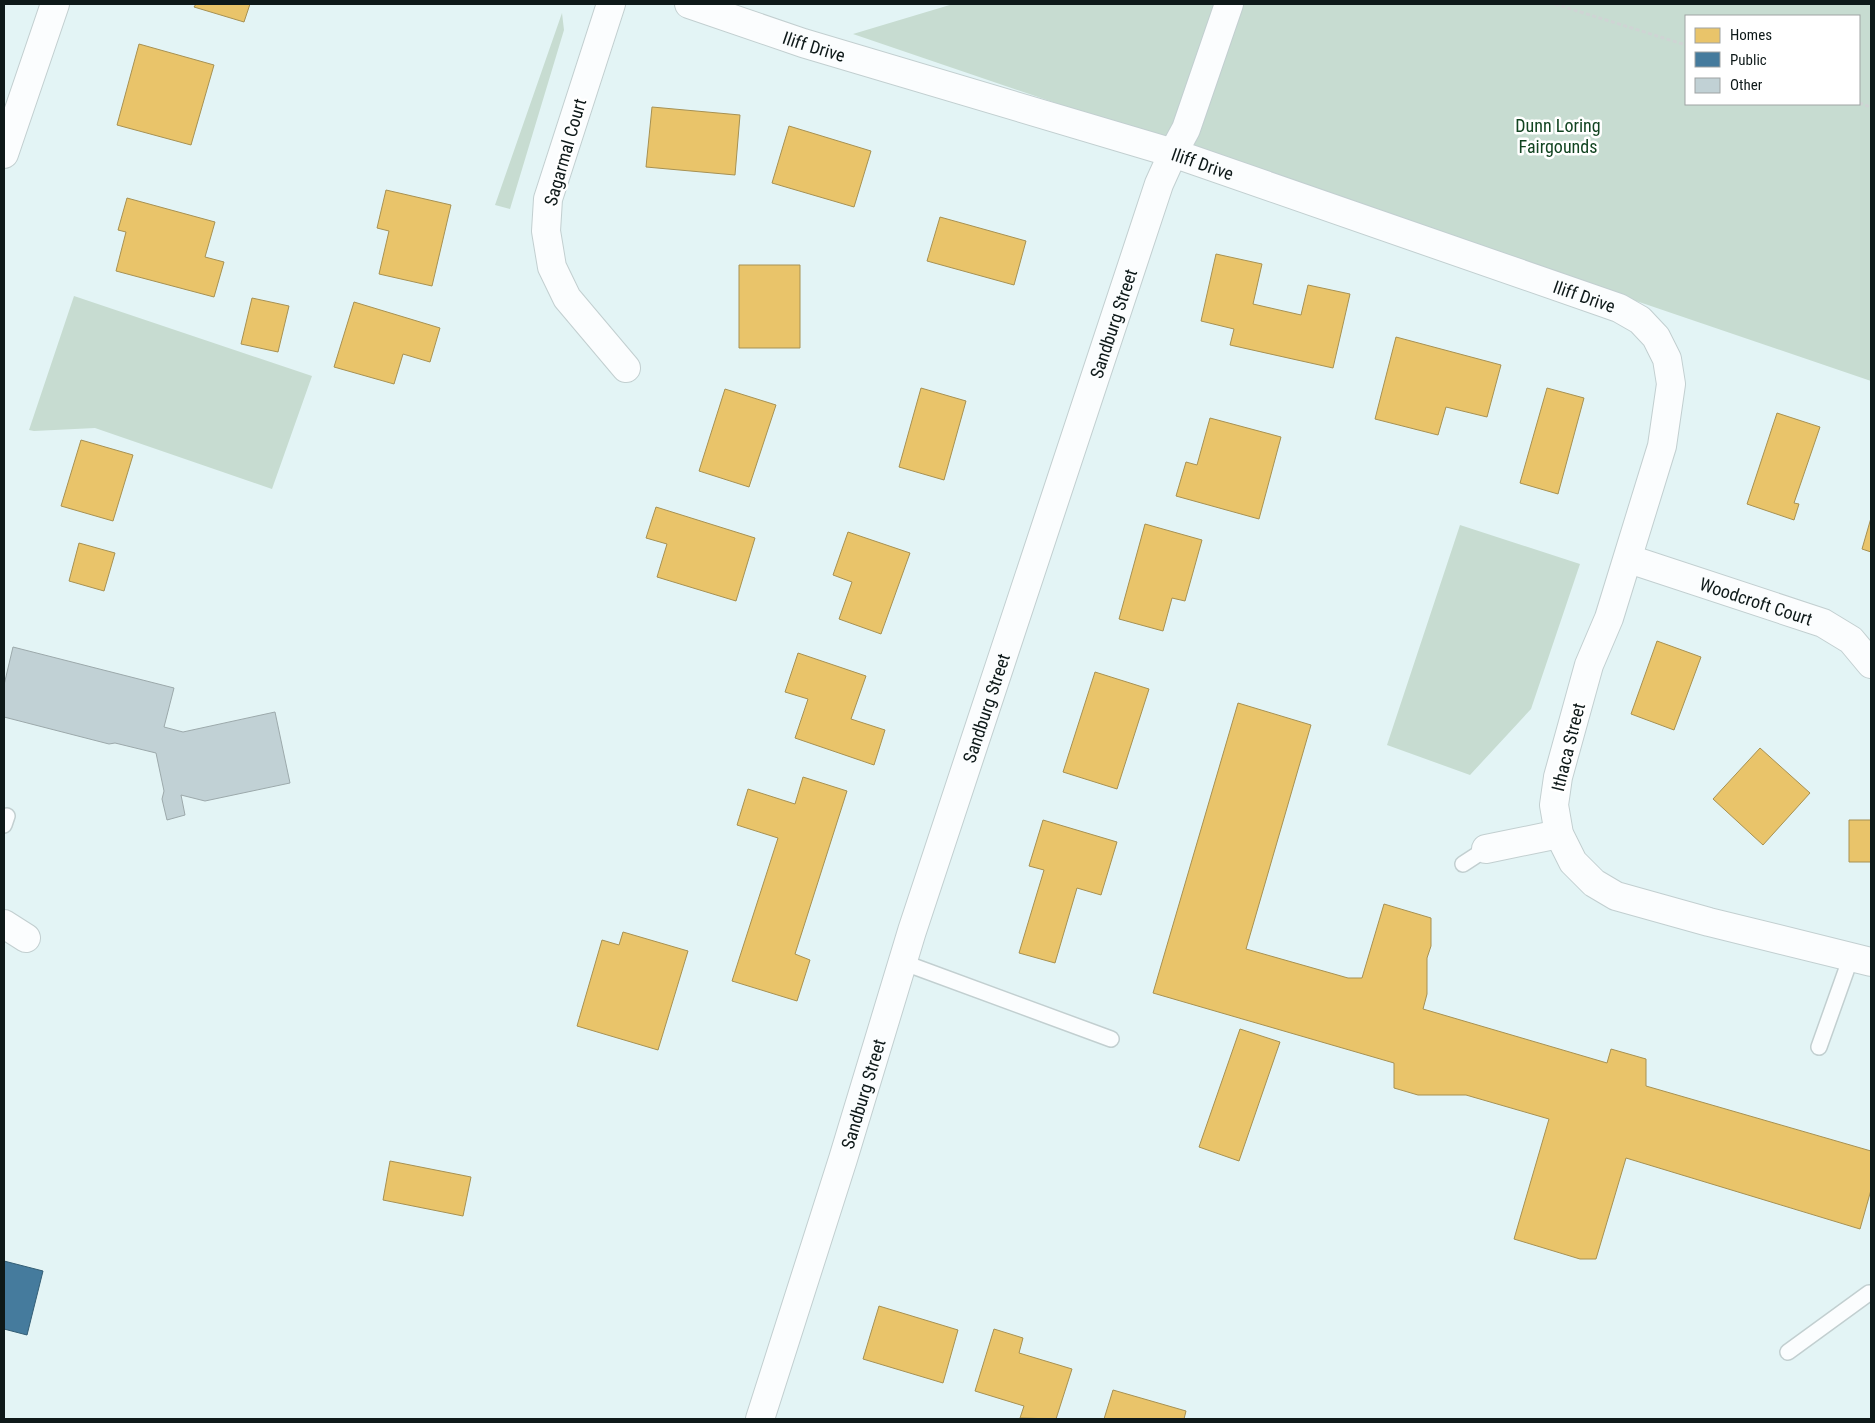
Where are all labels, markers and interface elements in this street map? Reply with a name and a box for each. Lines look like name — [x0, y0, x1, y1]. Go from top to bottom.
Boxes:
legend — [1685, 15, 1860, 105]
street label: Iliff Drive — [780, 26, 848, 66]
text: Homes — [1730, 26, 1772, 44]
text: Public — [1730, 51, 1767, 69]
text: Other — [1730, 76, 1763, 94]
street label: Sagarmal Court — [540, 96, 590, 208]
park label: Dunn Loring Fairgounds — [1515, 115, 1601, 157]
street label: Iliff Drive — [1169, 143, 1237, 184]
street label: Sandburg Street — [1085, 266, 1141, 381]
street label: Iliff Drive — [1551, 275, 1618, 316]
street label: Woodcroft Court — [1697, 573, 1815, 629]
street label: Sandburg Street — [958, 651, 1014, 765]
street label: Ithaca Street — [1547, 701, 1589, 793]
street label: Sandburg Street — [836, 1036, 889, 1151]

